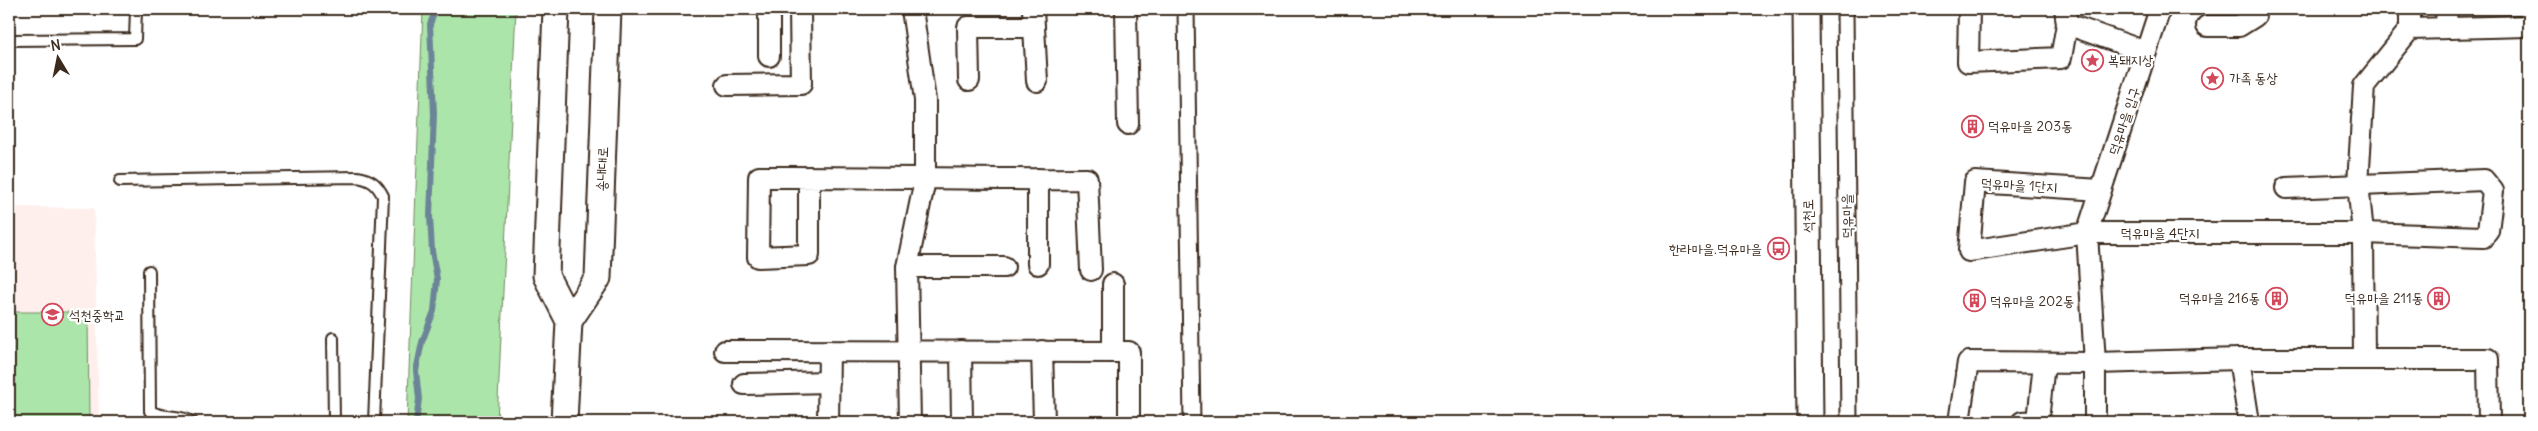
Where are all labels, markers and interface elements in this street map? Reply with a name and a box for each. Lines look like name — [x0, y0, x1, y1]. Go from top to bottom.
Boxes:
north arrow — [32, 32, 82, 82]
text: N — [49, 35, 62, 55]
place icon: 복돼지상 — [2080, 48, 2104, 72]
place label: 복돼지상 — [2108, 51, 2154, 69]
place icon: 가족 동상 — [2201, 66, 2225, 90]
place label: 가족 동상 — [2229, 69, 2278, 87]
street label: 덕유마을 입구 — [2104, 84, 2144, 158]
building icon: 덕유마을 203동 — [1960, 114, 1984, 138]
place label: 덕유마을 203동 — [1988, 117, 2073, 135]
street label: 송내대로 — [592, 146, 612, 192]
street label: 덕유마을 1단지 — [1980, 174, 2058, 196]
street label: 덕유마을 — [1838, 193, 1856, 239]
street label: 석천로 — [1799, 199, 1817, 233]
street label: 덕유마을 4단지 — [2120, 224, 2200, 242]
bus stop icon: 한라마을.덕유마을 — [1766, 237, 1790, 261]
place label: 한라마을.덕유마을 — [1669, 240, 1762, 258]
building icon: 덕유마을 216동 — [2264, 286, 2288, 310]
building icon: 덕유마을 211동 — [2427, 286, 2451, 310]
building icon: 덕유마을 202동 — [1962, 289, 1986, 313]
place label: 덕유마을 216동 — [2179, 289, 2260, 307]
place label: 덕유마을 211동 — [2345, 289, 2423, 307]
place label: 덕유마을 202동 — [1990, 292, 2074, 310]
school or university icon: 석천중학교 — [41, 303, 65, 327]
place label: 석천중학교 — [69, 306, 125, 324]

